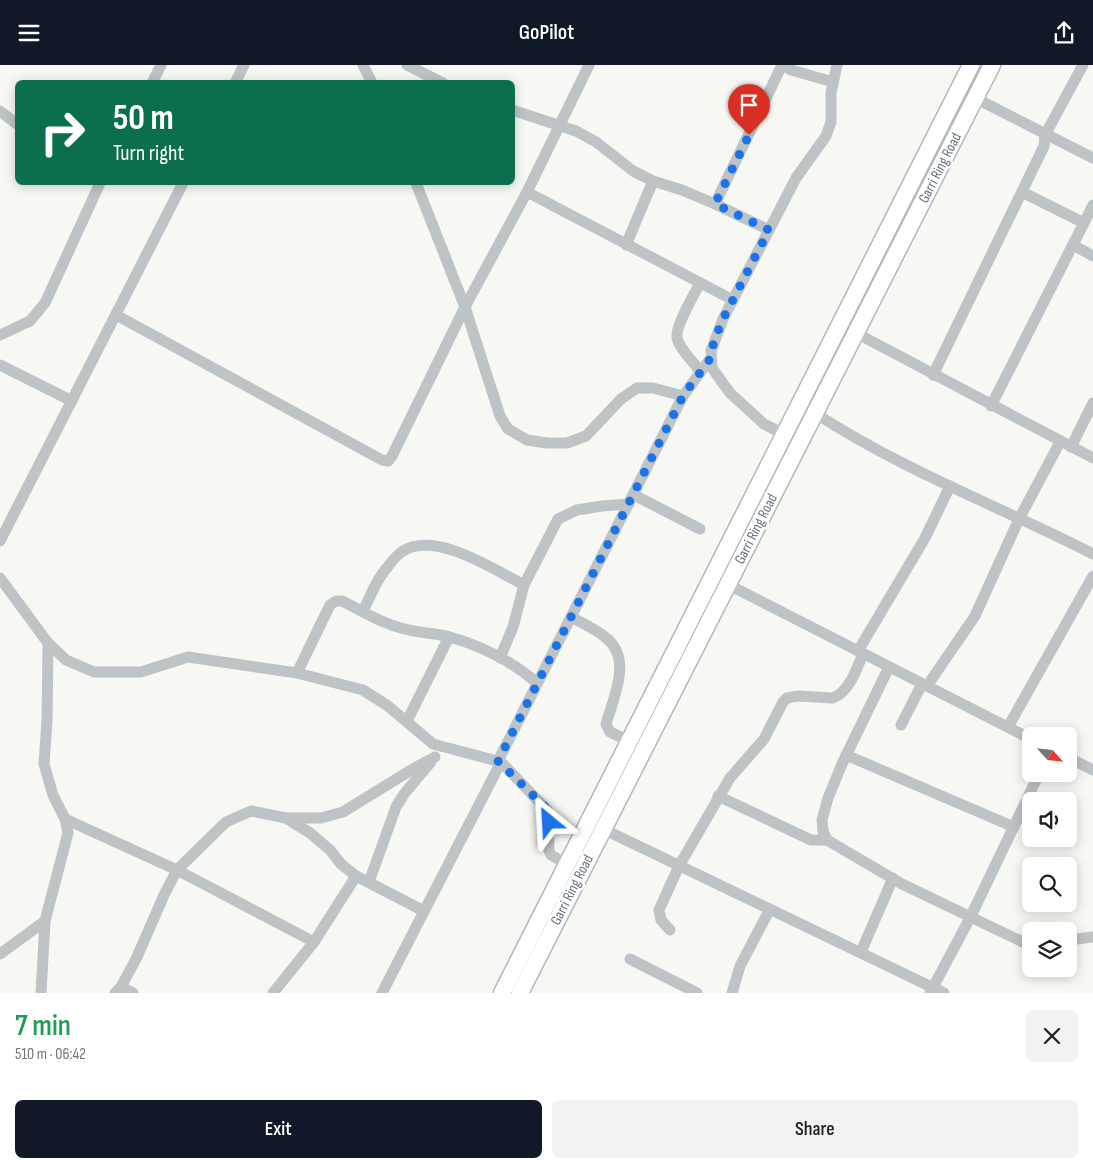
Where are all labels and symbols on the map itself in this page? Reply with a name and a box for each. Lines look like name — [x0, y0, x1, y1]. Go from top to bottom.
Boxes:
pin — [728, 84, 770, 135]
street label: Garri Ring Road — [914, 130, 966, 206]
street label: Garri Ring Road — [730, 491, 782, 567]
north arrow — [1022, 727, 1078, 783]
position arrow — [522, 795, 574, 847]
street label: Garri Ring Road — [546, 852, 598, 928]

